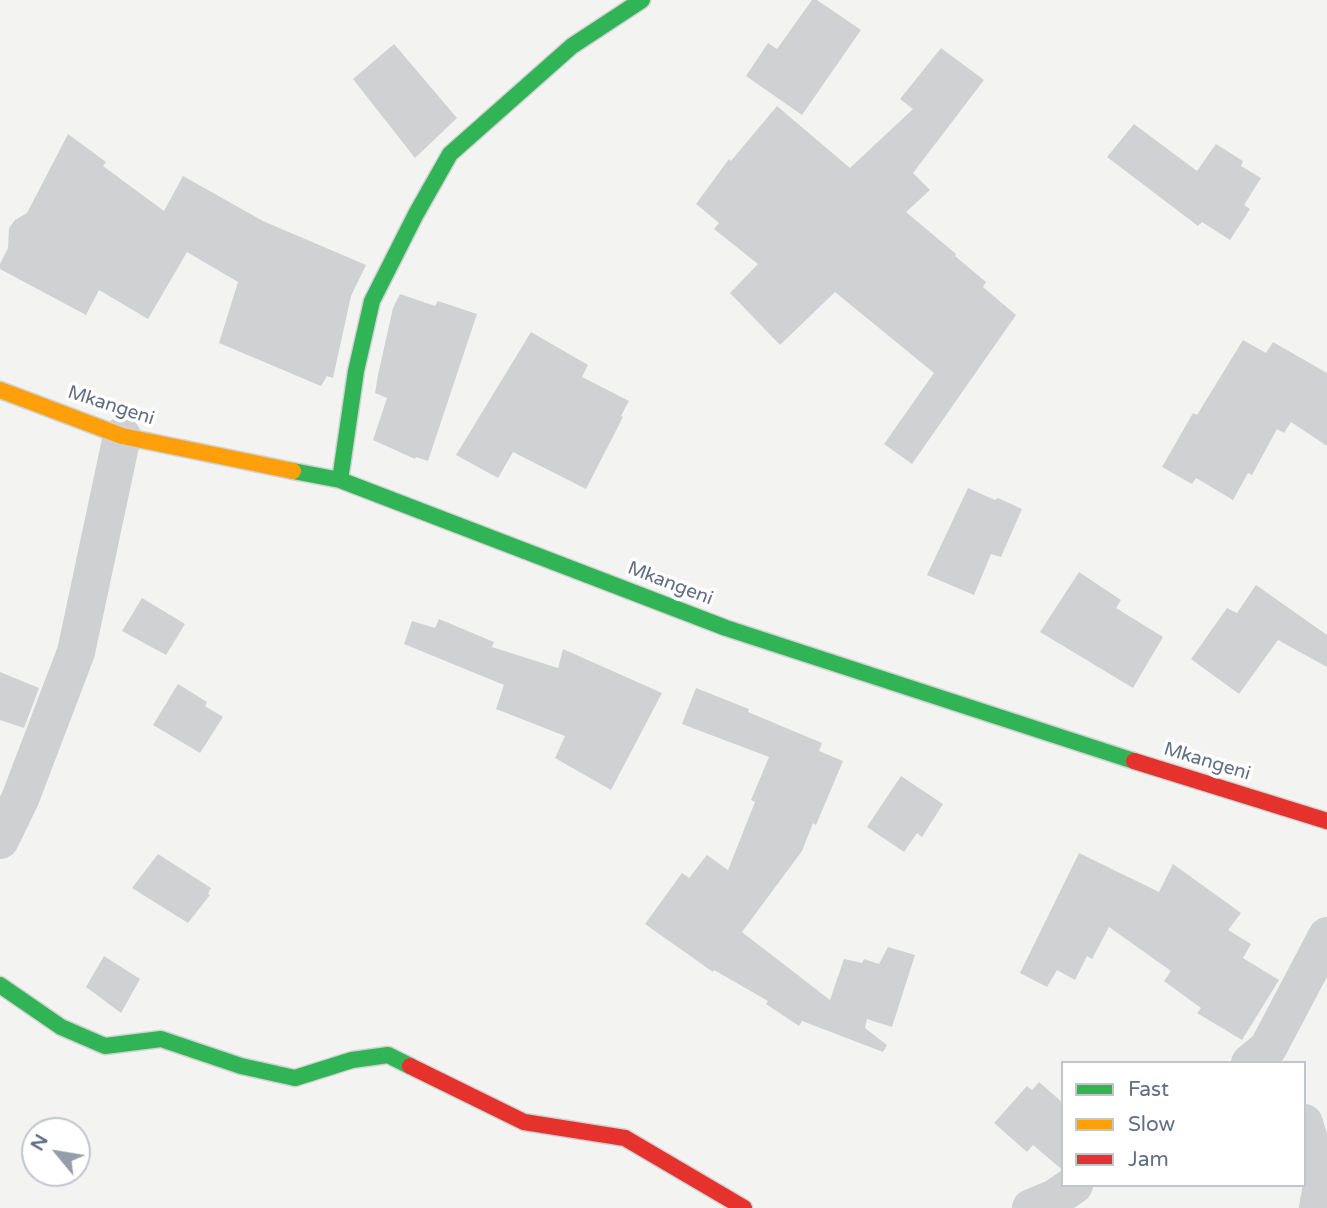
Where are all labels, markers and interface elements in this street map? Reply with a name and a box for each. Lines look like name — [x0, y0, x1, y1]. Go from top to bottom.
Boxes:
street label: Mkangeni — [65, 381, 157, 431]
street label: Mkangeni — [624, 557, 716, 611]
street label: Mkangeni — [1161, 738, 1253, 786]
legend — [1061, 1061, 1306, 1187]
text: Fast — [1128, 1077, 1169, 1102]
text: Slow — [1128, 1112, 1175, 1137]
north arrow — [21, 1117, 91, 1187]
text: N — [26, 1130, 53, 1155]
text: Jam — [1128, 1147, 1169, 1172]

